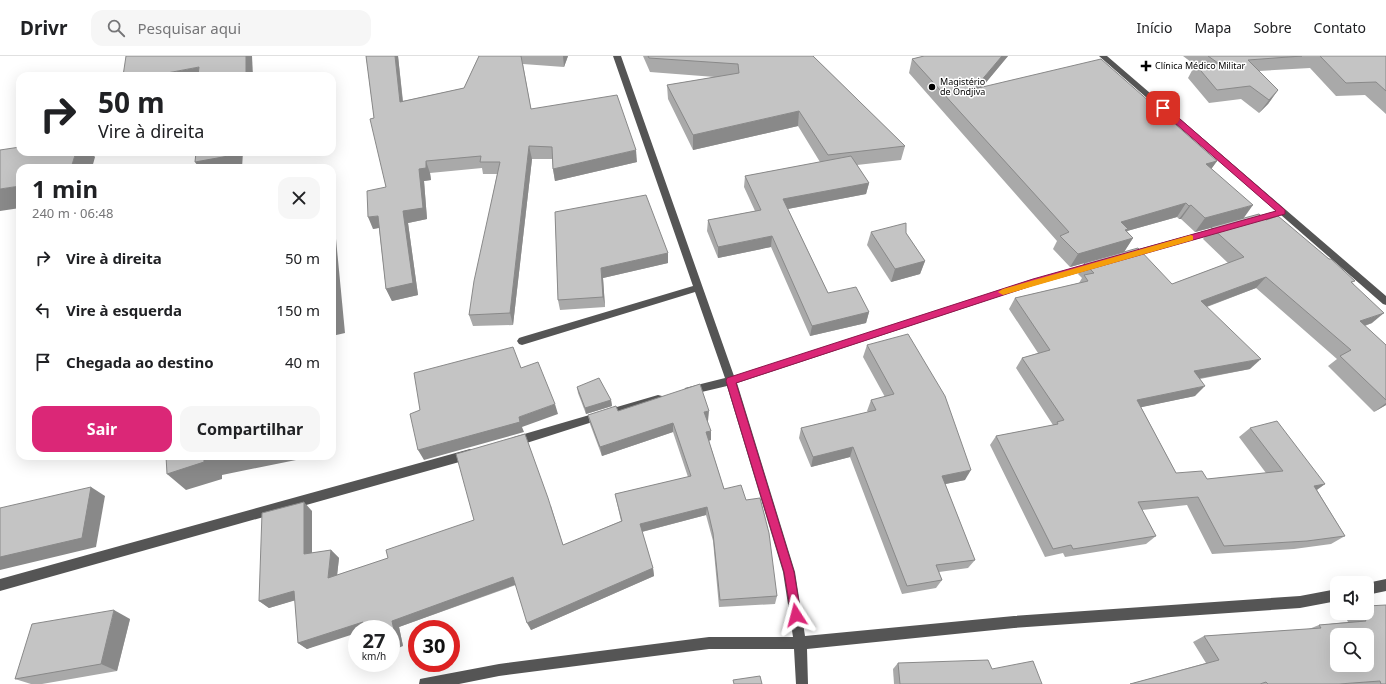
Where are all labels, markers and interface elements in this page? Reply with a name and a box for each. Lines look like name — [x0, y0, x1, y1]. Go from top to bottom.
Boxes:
search box — [91, 10, 371, 46]
text: Drivr — [20, 15, 67, 41]
icon: search — [105, 17, 127, 39]
text: Pesquisar aqui — [137, 18, 241, 38]
text: Início — [1137, 18, 1172, 37]
text: Mapa — [1194, 18, 1231, 37]
text: Sobre — [1253, 18, 1292, 37]
text: Contato — [1314, 18, 1366, 37]
place label: Clínica Médico Militar — [1155, 59, 1246, 72]
marker: Clínica Médico Militar — [1140, 60, 1152, 72]
place label: Magistério de Ondjiva — [940, 75, 985, 98]
marker: Magistério de Ondjiva — [927, 82, 937, 92]
text: 50 m — [98, 83, 165, 121]
icon: right — [32, 88, 84, 140]
pin — [1146, 91, 1180, 125]
icon: arrive — [1152, 97, 1174, 119]
text: Vire à direita — [98, 119, 204, 143]
text: 1 min — [32, 172, 98, 205]
button: close — [278, 177, 320, 219]
text: 240 m · 06:48 — [32, 204, 113, 222]
icon: right — [32, 247, 54, 269]
text: Vire à direita — [66, 248, 162, 268]
text: 50 m — [285, 248, 320, 268]
icon: left — [32, 299, 54, 321]
text: Vire à esquerda — [66, 300, 182, 320]
text: 150 m — [276, 300, 320, 320]
icon: arrive — [32, 351, 54, 373]
text: Chegada ao destino — [66, 352, 214, 372]
text: 40 m — [285, 352, 320, 372]
button: Sair — [32, 406, 172, 452]
button: Compartilhar — [180, 406, 320, 452]
map controls — [1330, 576, 1374, 672]
button: sound — [1330, 576, 1374, 620]
position arrow — [775, 594, 817, 636]
speed limit sign: 30 — [408, 620, 460, 672]
text: 27 — [363, 627, 385, 654]
button: search — [1330, 628, 1374, 672]
text: km/h — [362, 649, 386, 663]

